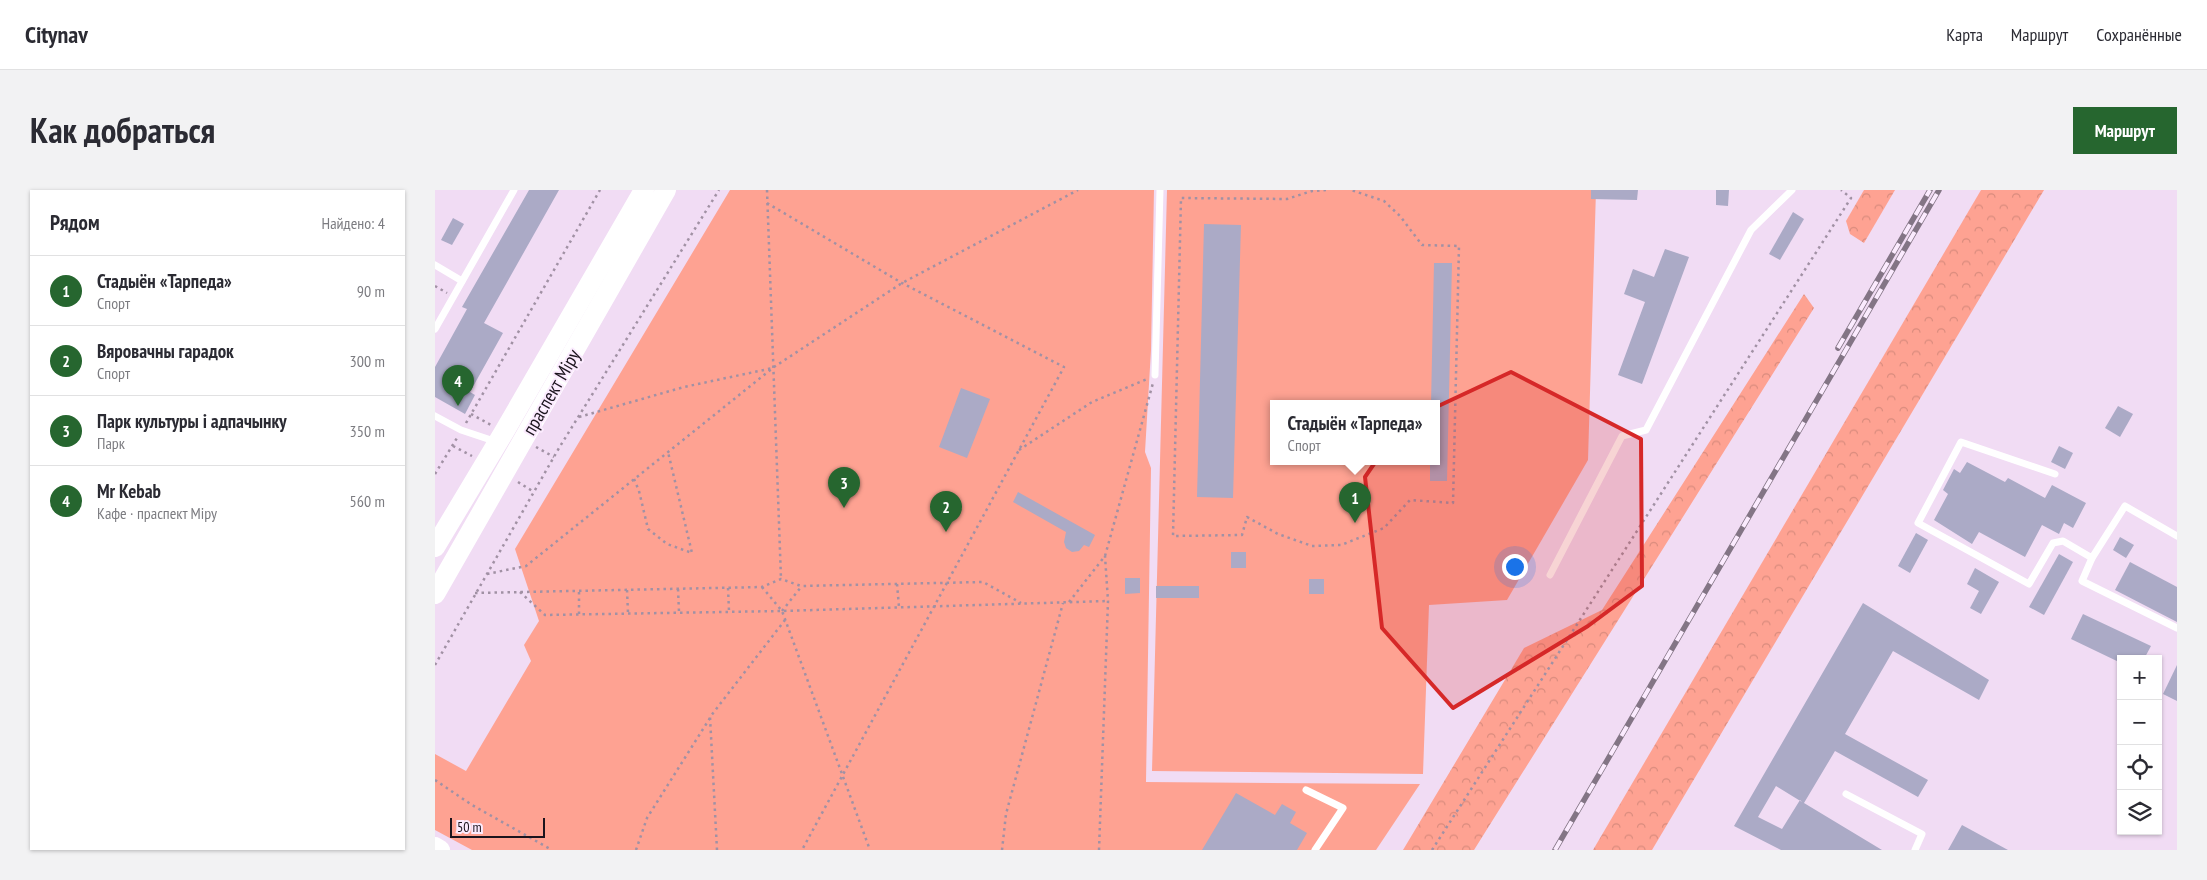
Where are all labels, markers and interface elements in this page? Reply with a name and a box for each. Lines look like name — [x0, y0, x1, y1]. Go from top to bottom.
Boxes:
text: Citynav — [25, 19, 88, 50]
text: Карта — [1946, 23, 1983, 46]
text: Маршрут — [2011, 23, 2068, 46]
text: Сохранённые — [2096, 23, 2182, 46]
text: Как добраться — [30, 107, 215, 153]
button: Маршрут — [2073, 107, 2177, 154]
text: Рядом — [50, 209, 100, 236]
text: Найдено: 4 — [322, 213, 385, 233]
text: Стадыён «Тарпеда» — [97, 269, 232, 293]
text: 1 — [62, 281, 70, 301]
text: 90 m — [357, 281, 385, 301]
text: Спорт — [97, 293, 130, 313]
text: Вяровачны гарадок — [97, 339, 234, 363]
street label: праспект Міру — [517, 344, 586, 439]
text: 2 — [62, 351, 70, 371]
text: 300 m — [350, 351, 385, 371]
text: Спорт — [97, 363, 130, 383]
pin: 4 — [442, 365, 474, 406]
popup — [1270, 400, 1440, 465]
text: Парк культуры і адпачынку — [97, 409, 287, 433]
text: Стадыён «Тарпеда» — [1288, 411, 1422, 435]
text: 3 — [62, 421, 70, 441]
text: 350 m — [350, 421, 385, 441]
text: Парк — [97, 433, 125, 453]
text: Спорт — [1288, 435, 1321, 455]
pin: 3 — [828, 467, 860, 508]
text: Mr Kebab — [97, 479, 161, 503]
pin: 1 — [1339, 482, 1371, 523]
text: 4 — [62, 491, 70, 511]
text: 560 m — [350, 491, 385, 511]
pin: 2 — [930, 491, 962, 532]
text: Кафе · праспект Міру — [97, 503, 217, 523]
your location — [1502, 554, 1528, 580]
map controls — [2117, 655, 2162, 835]
button: + — [2117, 655, 2162, 700]
button: − — [2117, 700, 2162, 745]
button: locate — [2117, 745, 2162, 790]
button: layers — [2117, 790, 2162, 835]
scale bar — [450, 815, 545, 838]
text: 50 m — [457, 818, 482, 836]

